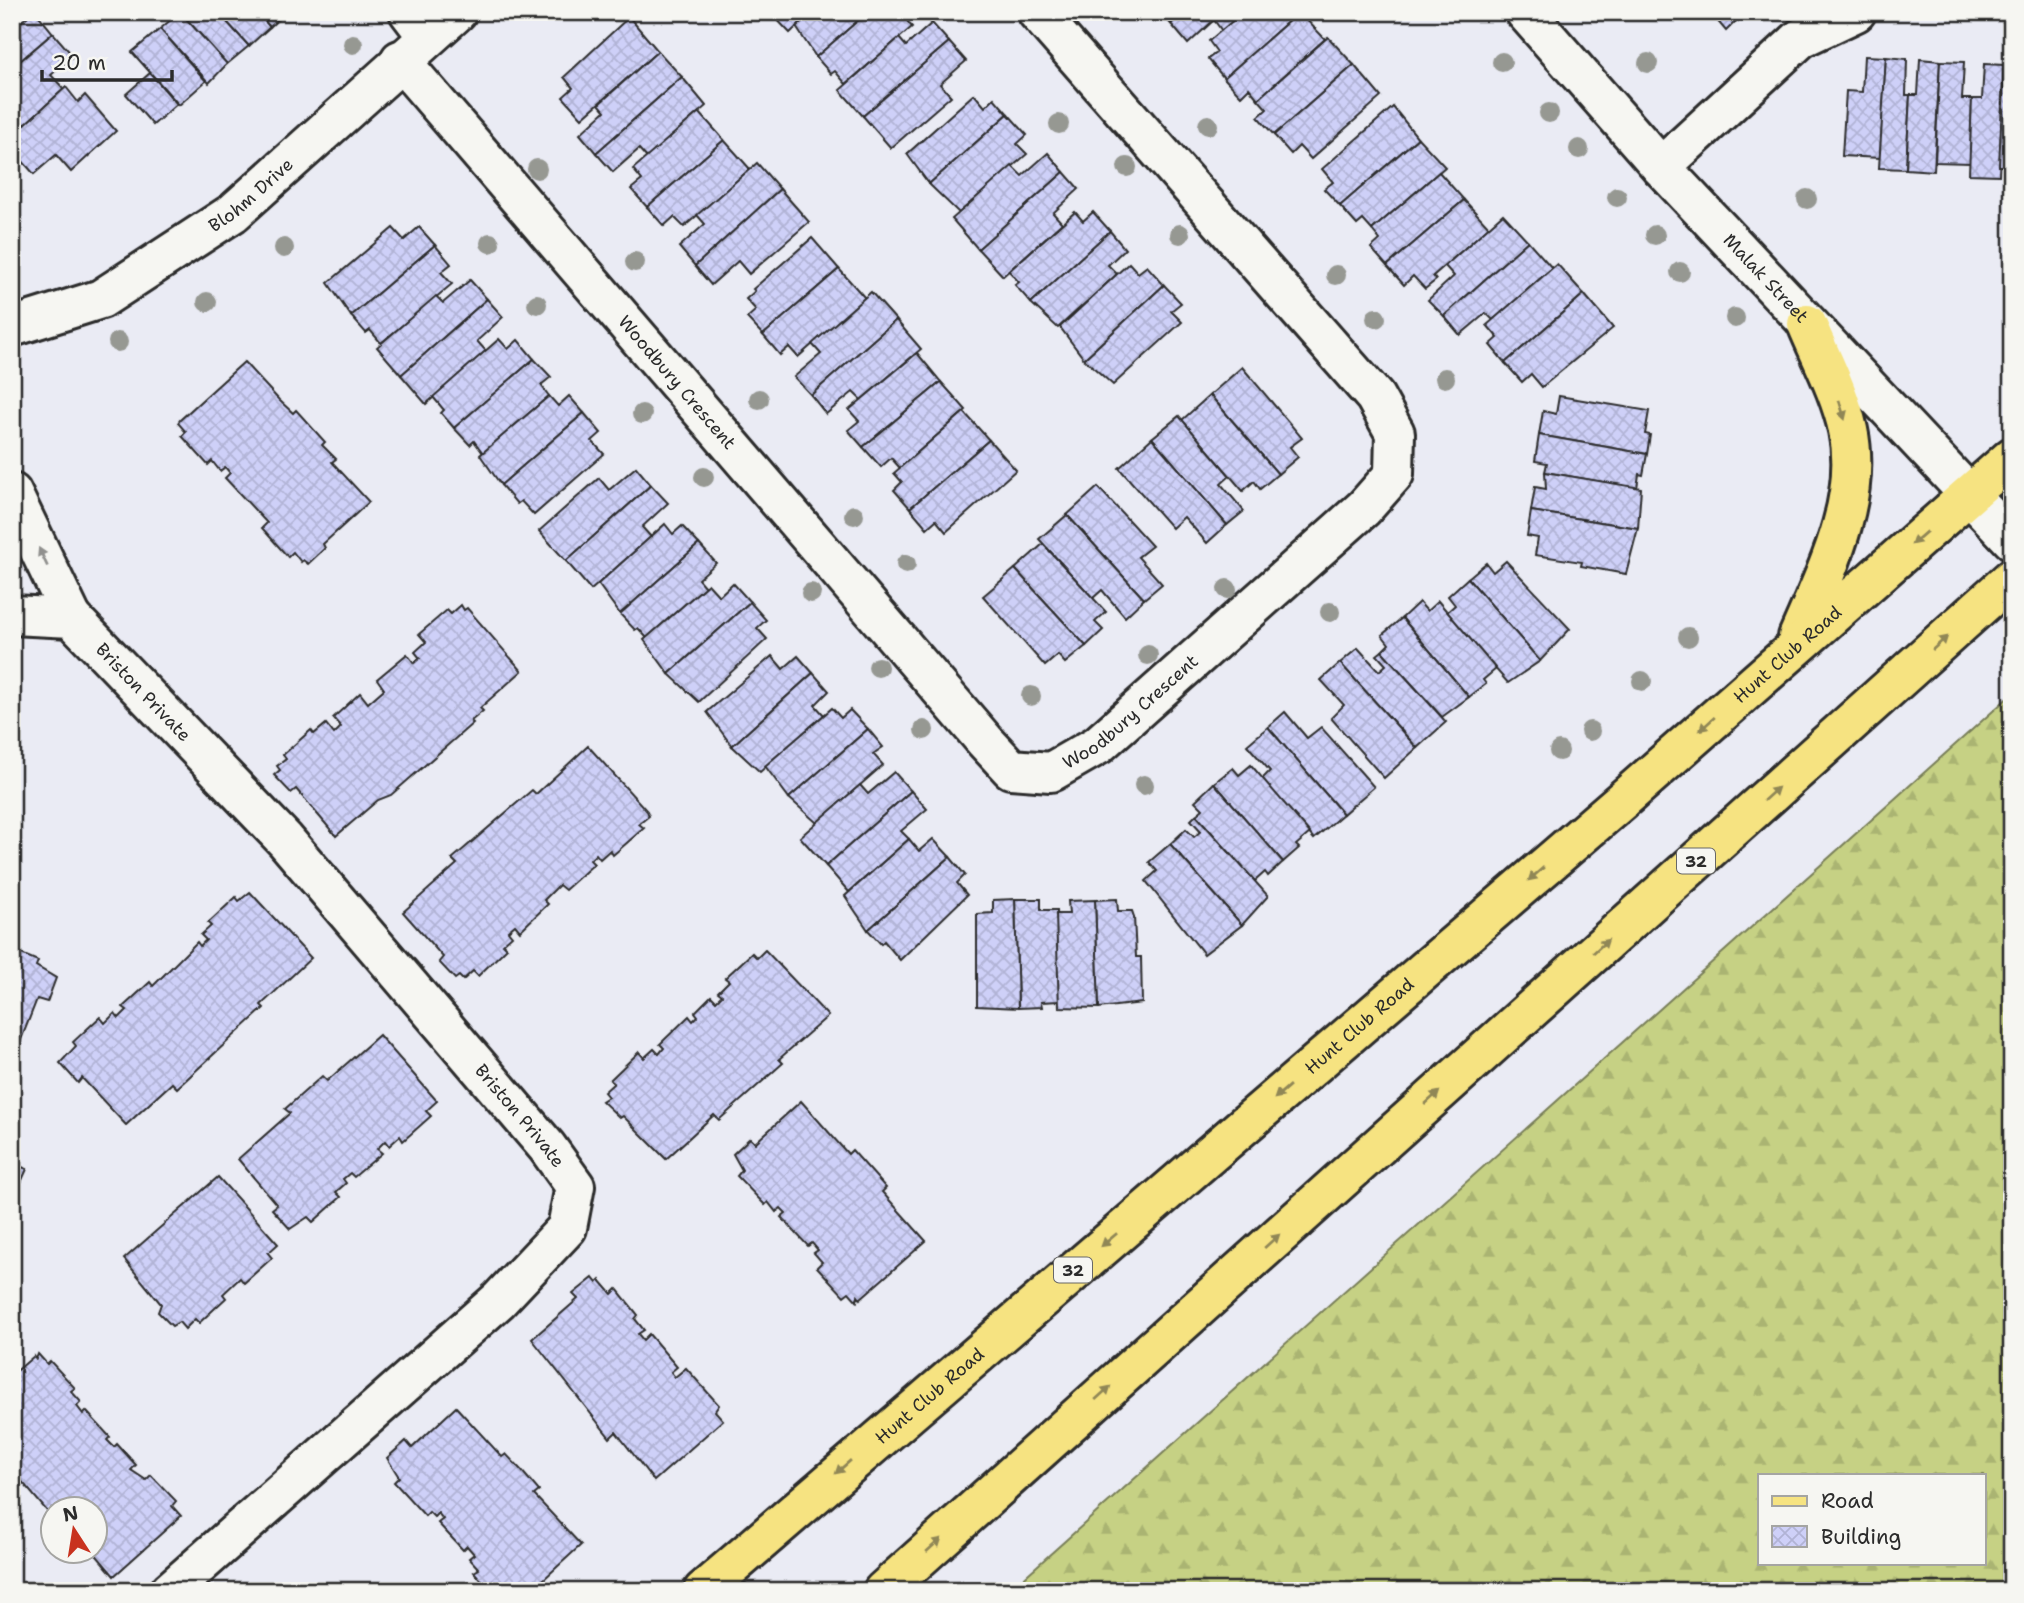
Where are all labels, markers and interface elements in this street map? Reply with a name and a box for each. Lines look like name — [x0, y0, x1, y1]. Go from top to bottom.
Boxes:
scale bar — [42, 38, 172, 82]
text: 20 m — [52, 49, 106, 77]
street label: Blohm Drive — [204, 153, 298, 238]
street label: Malak Street — [1718, 228, 1814, 328]
street label: Woodbury Crescent — [613, 310, 741, 455]
one-way arrow — [1837, 399, 1847, 420]
one-way arrow — [1910, 530, 1928, 546]
one-way arrow — [37, 547, 48, 567]
street label: Hunt Club Road — [1728, 600, 1847, 709]
one-way arrow — [1931, 635, 1948, 651]
street label: Briston Private — [90, 638, 196, 747]
street label: Woodbury Crescent — [1058, 649, 1203, 775]
one-way arrow — [1698, 716, 1716, 732]
one-way arrow — [1762, 786, 1780, 802]
road number: 32 — [1677, 848, 1715, 874]
one-way arrow — [1527, 866, 1544, 881]
one-way arrow — [1592, 938, 1610, 954]
street label: Hunt Club Road — [1300, 973, 1419, 1080]
street label: Briston Private — [470, 1059, 570, 1172]
one-way arrow — [1274, 1084, 1291, 1099]
one-way arrow — [1423, 1090, 1441, 1106]
one-way arrow — [1101, 1232, 1118, 1247]
one-way arrow — [1264, 1234, 1281, 1249]
road number: 32 — [1054, 1258, 1092, 1282]
street label: Hunt Club Road — [870, 1342, 989, 1450]
one-way arrow — [1094, 1385, 1112, 1401]
one-way arrow — [834, 1459, 852, 1475]
legend — [1758, 1474, 1986, 1564]
text: Road — [1821, 1487, 1874, 1515]
north arrow — [38, 1494, 108, 1564]
text: N — [61, 1500, 81, 1528]
text: Building — [1821, 1523, 1901, 1551]
one-way arrow — [925, 1537, 943, 1553]

